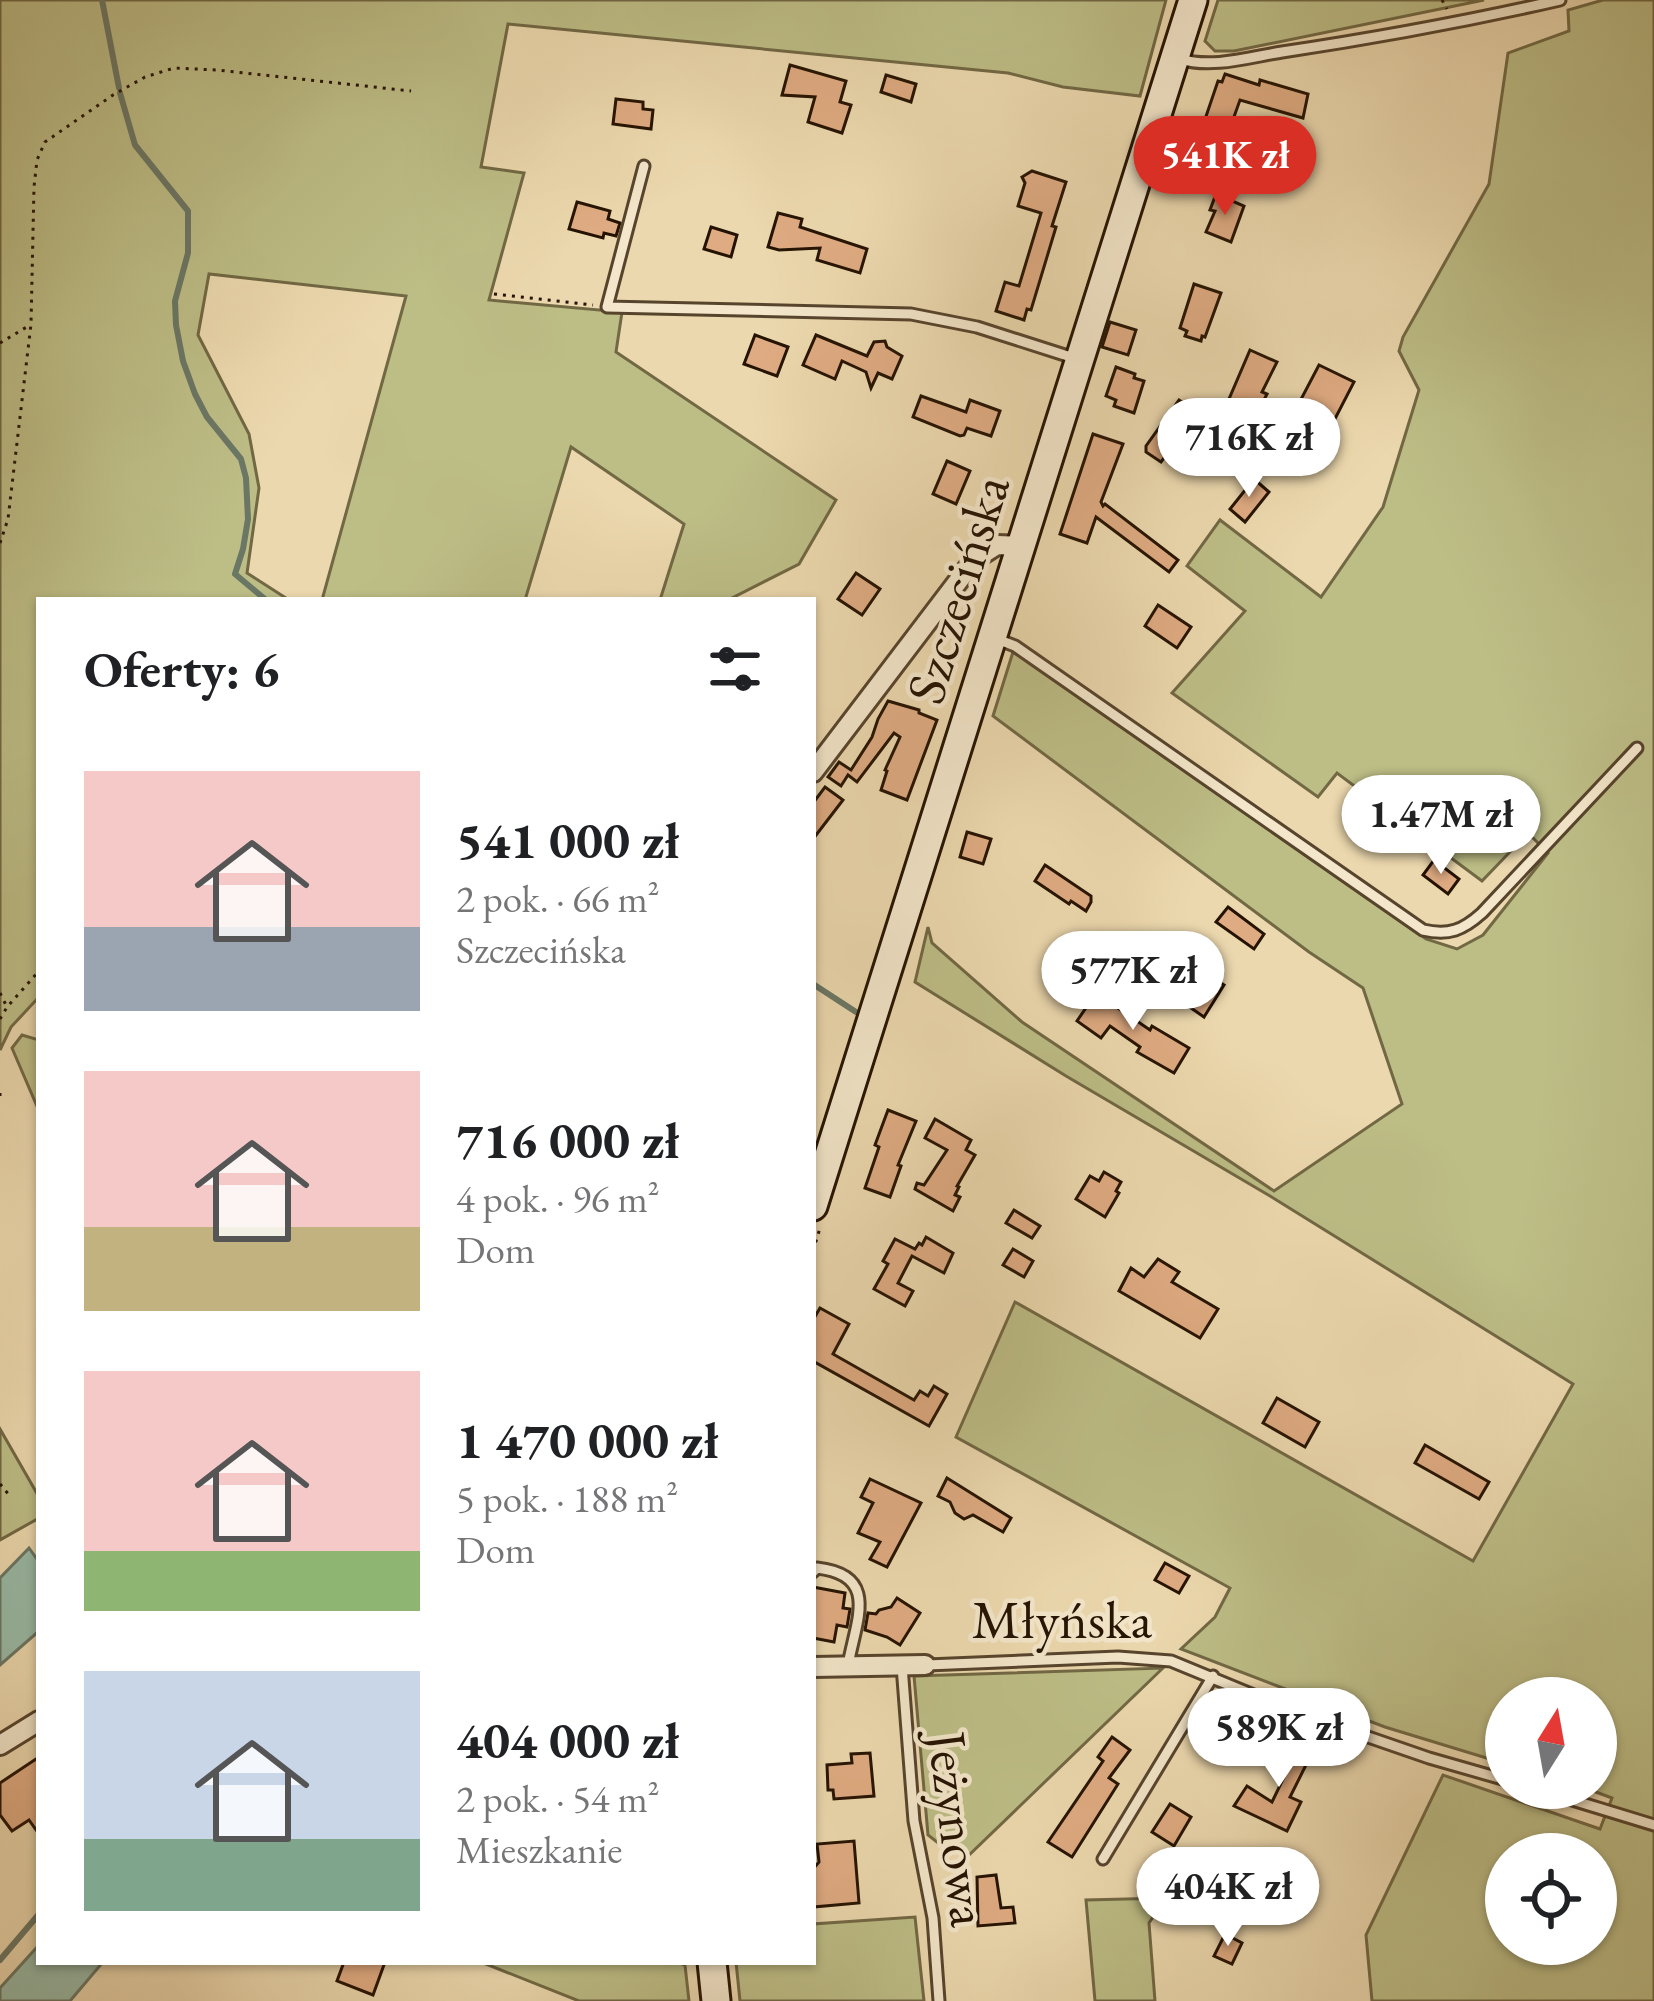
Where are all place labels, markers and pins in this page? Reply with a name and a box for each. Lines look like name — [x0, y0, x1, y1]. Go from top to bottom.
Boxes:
pin: 541K zł — [1114, 116, 1336, 218]
pin: 716K zł — [1138, 398, 1360, 500]
pin: 1.47M zł — [1317, 775, 1565, 877]
pin: 577K zł — [1022, 931, 1244, 1033]
pin: 589K zł — [1168, 1688, 1390, 1790]
pin: 404K zł — [1117, 1847, 1339, 1949]

